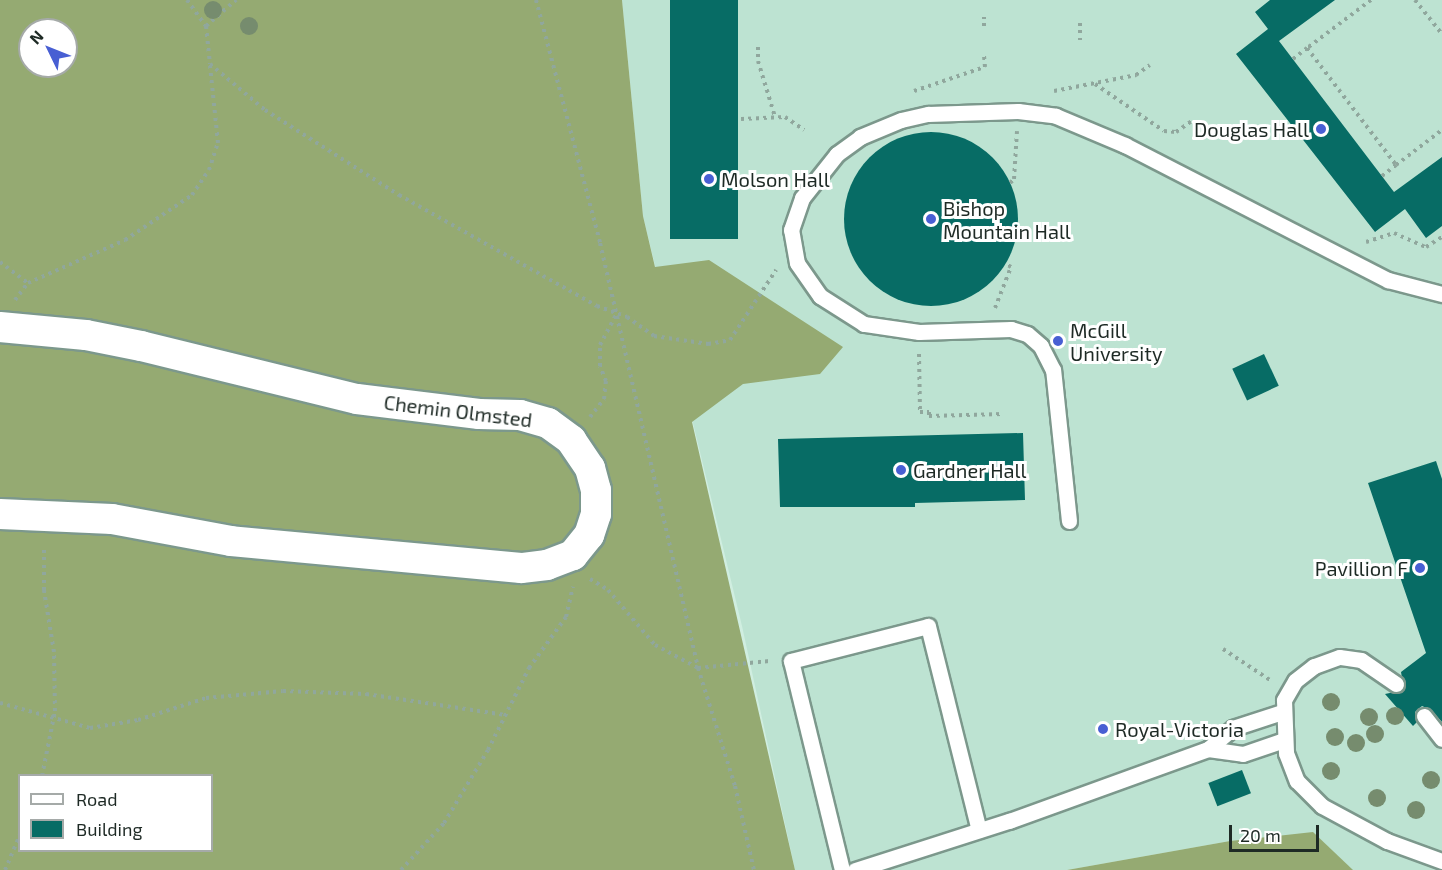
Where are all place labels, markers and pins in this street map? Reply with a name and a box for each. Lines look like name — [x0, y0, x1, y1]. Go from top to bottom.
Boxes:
place label: Douglas Hall — [1194, 117, 1309, 141]
marker: Douglas Hall — [1314, 122, 1328, 136]
place label: Molson Hall — [721, 167, 830, 191]
marker: Molson Hall — [702, 172, 716, 186]
place label: Bishop Mountain Hall — [943, 196, 1071, 243]
marker: Bishop Mountain Hall — [924, 212, 938, 226]
place label: McGill University — [1070, 318, 1162, 365]
marker: McGill University — [1051, 334, 1065, 348]
place label: Gardner Hall — [913, 458, 1027, 482]
marker: Gardner Hall — [894, 463, 908, 477]
place label: Pavillion F — [1315, 556, 1408, 580]
marker: Pavillion F — [1413, 561, 1427, 575]
place label: Royal-Victoria — [1115, 717, 1244, 741]
marker: Royal-Victoria — [1096, 722, 1110, 736]

